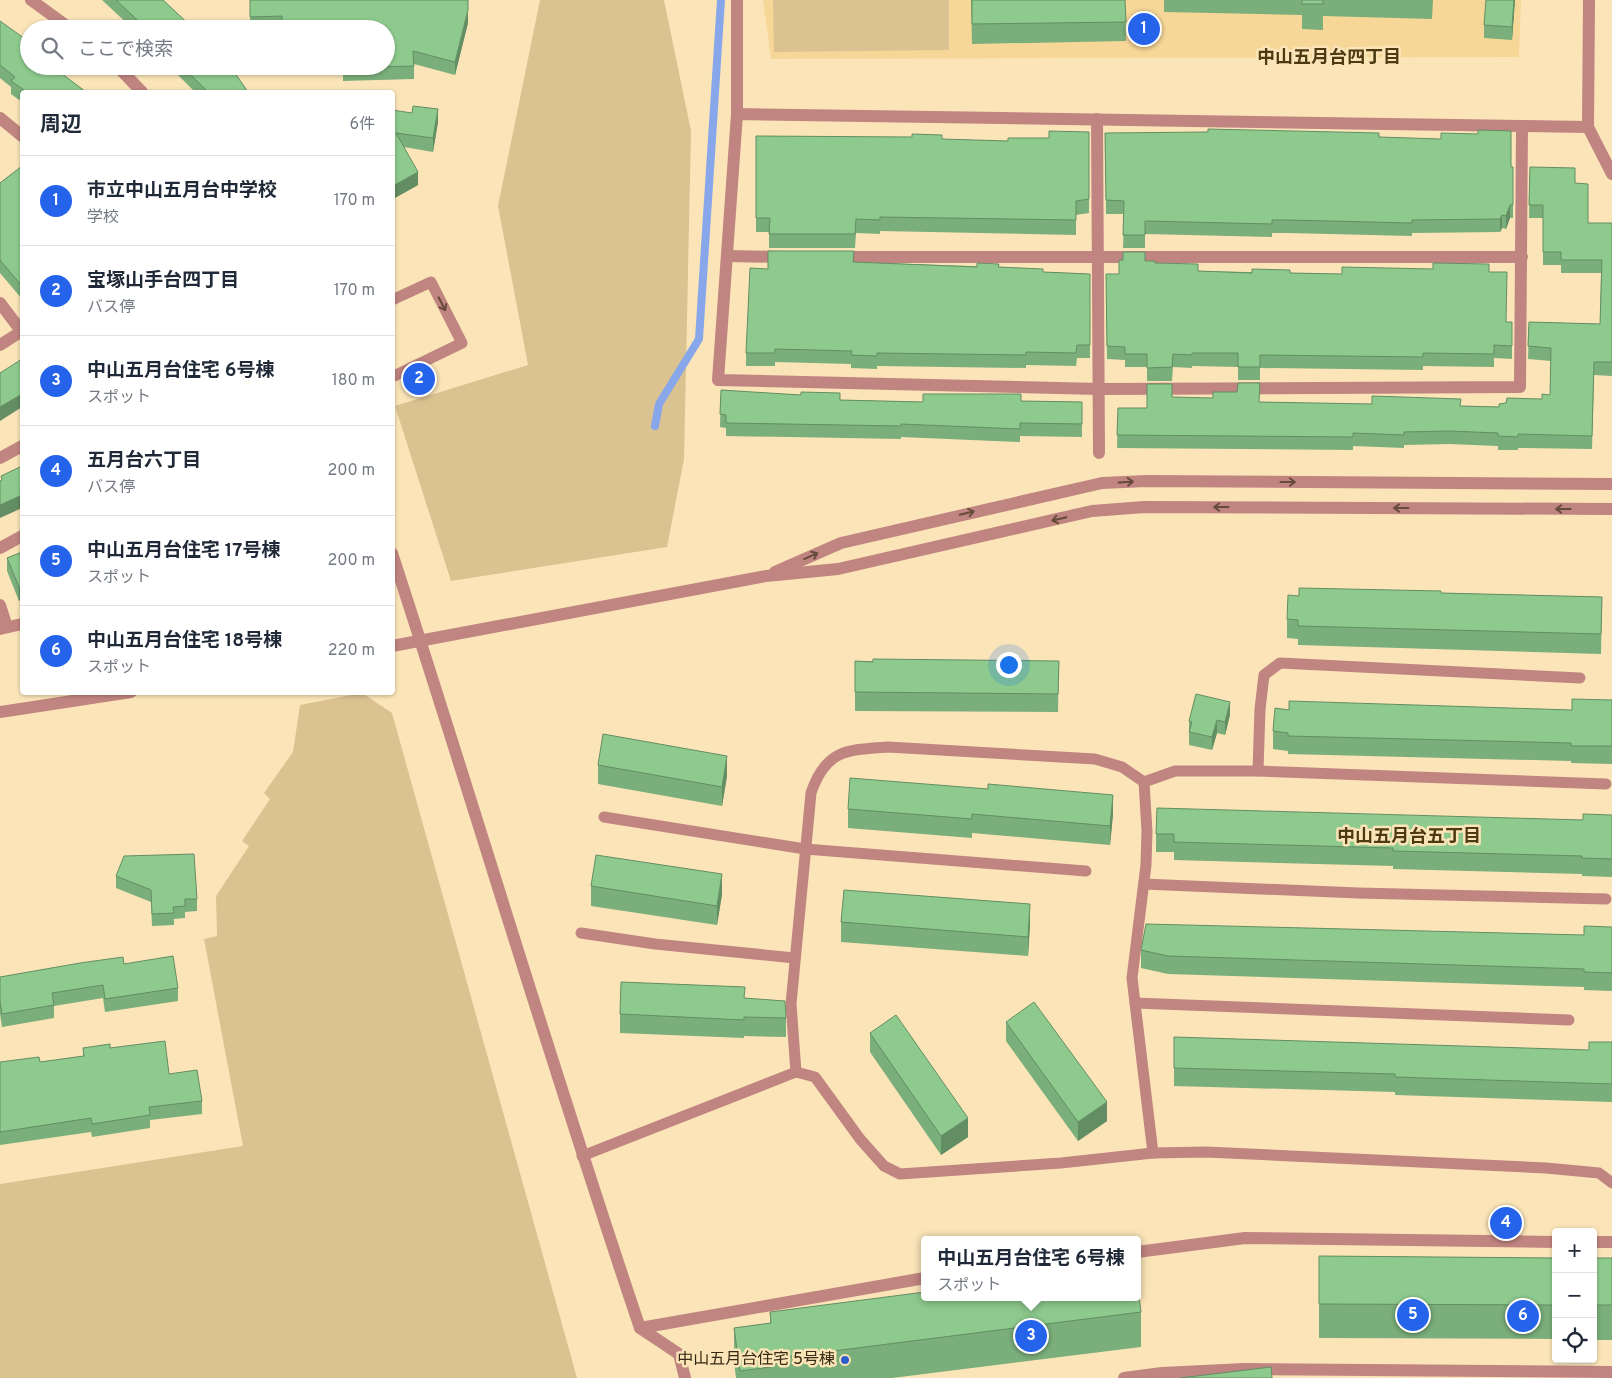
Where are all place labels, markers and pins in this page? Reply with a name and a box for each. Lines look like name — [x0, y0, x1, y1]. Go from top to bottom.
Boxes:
pin: 1 — [1128, 10, 1160, 48]
pin: 2 — [403, 360, 435, 398]
pin: 4 — [1490, 1204, 1522, 1242]
pin: 5 — [1397, 1296, 1429, 1334]
pin: 6 — [1507, 1297, 1539, 1335]
pin: 3 — [1015, 1317, 1047, 1355]
place label: 中山五月台住宅 5号棟 — [677, 1350, 835, 1370]
marker: 中山五月台住宅 5号棟 — [839, 1354, 851, 1366]

